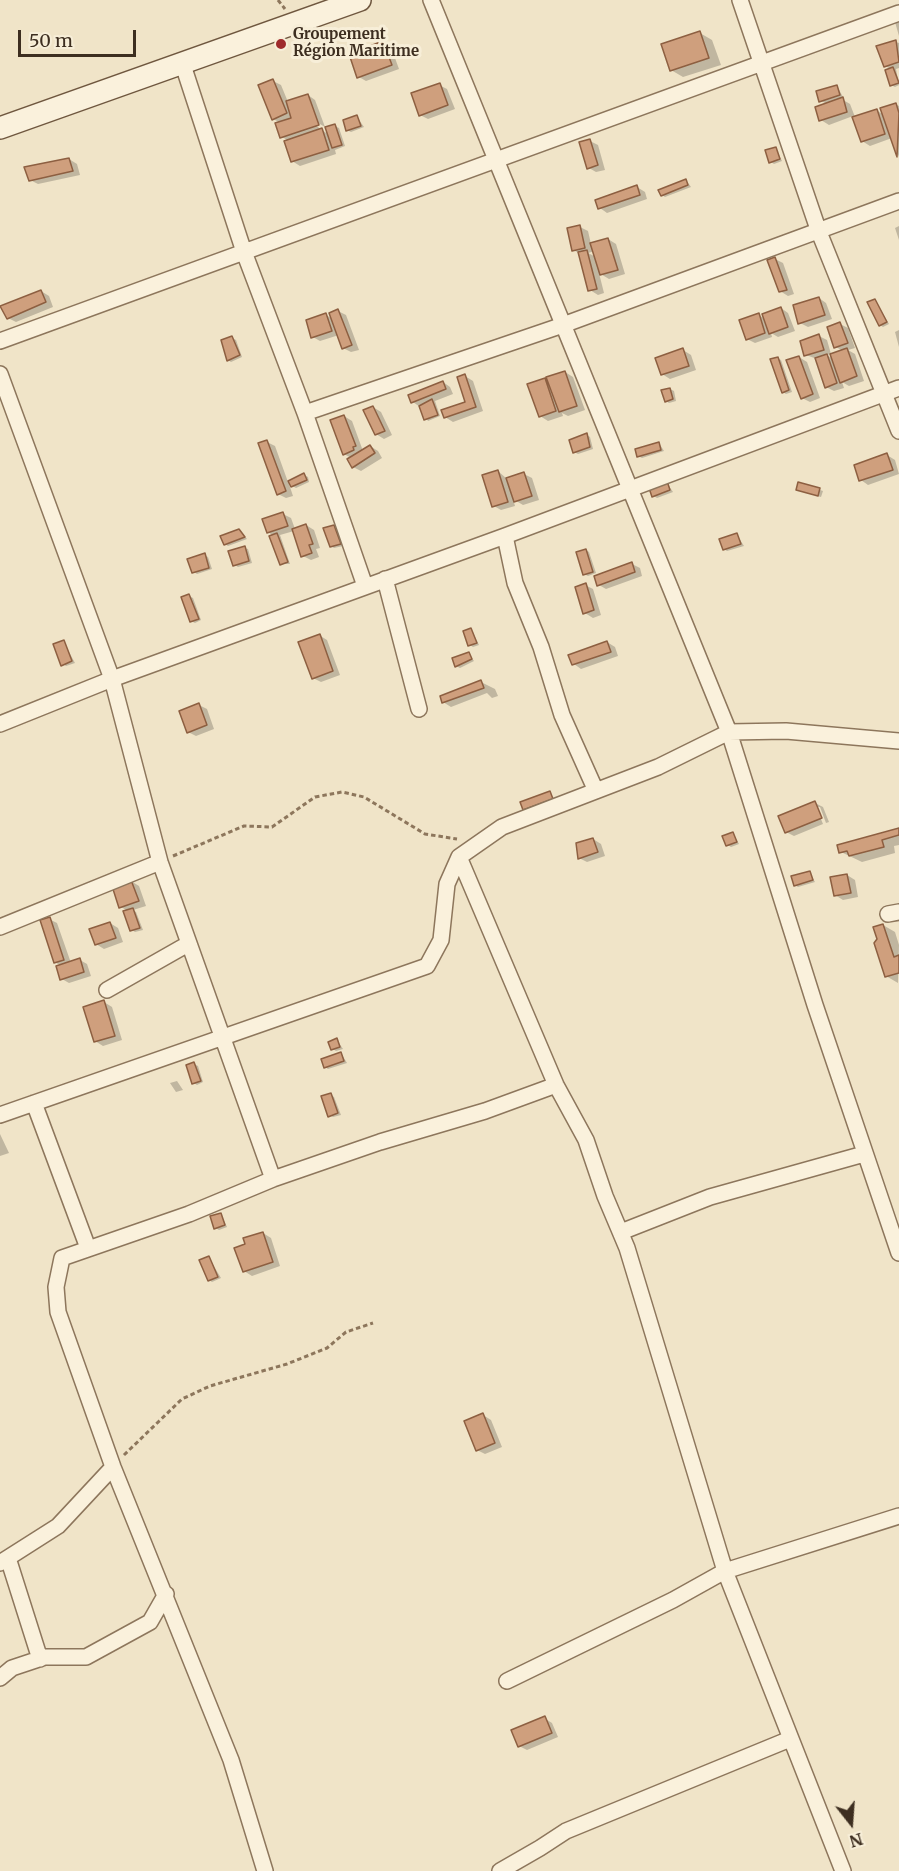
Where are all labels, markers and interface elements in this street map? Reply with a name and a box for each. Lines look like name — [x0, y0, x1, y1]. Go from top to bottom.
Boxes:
scale bar — [21, 18, 140, 56]
place label: Groupement Région Maritime — [293, 26, 419, 61]
text: 50 m — [29, 29, 73, 52]
marker: Groupement Région Maritime — [274, 37, 288, 51]
north arrow — [821, 1793, 881, 1853]
text: N — [847, 1829, 865, 1852]

